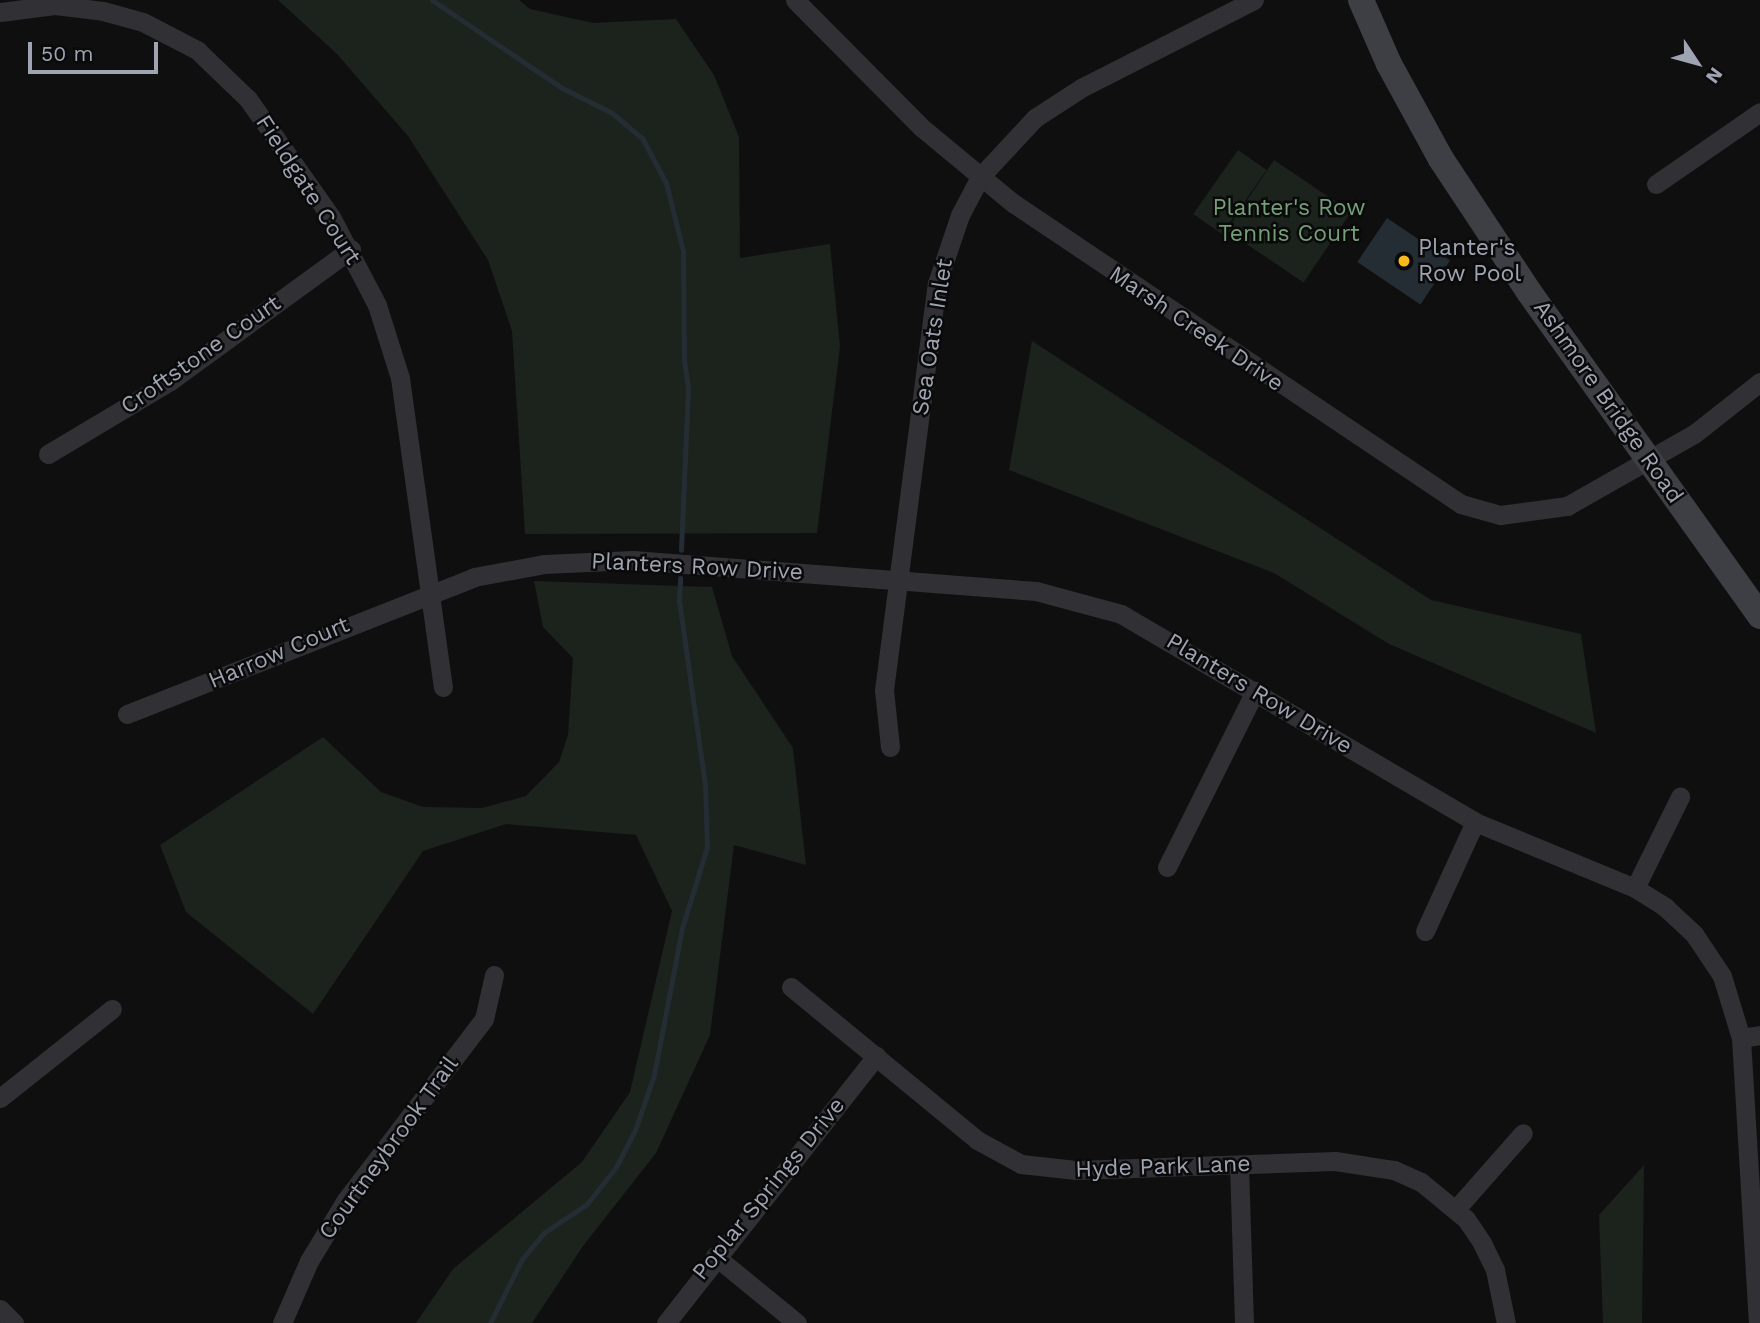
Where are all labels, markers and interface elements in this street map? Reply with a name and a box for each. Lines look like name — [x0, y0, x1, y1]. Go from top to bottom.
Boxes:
scale bar — [32, 28, 161, 72]
north arrow — [1662, 28, 1732, 98]
text: 50 m — [41, 41, 93, 66]
text: N — [1701, 63, 1728, 88]
street label: Fieldgate Court — [249, 110, 367, 270]
park label: Planter's Row Tennis Court — [1212, 194, 1366, 248]
place label: Planter's Row Pool — [1418, 234, 1522, 288]
marker: Planter's Row Pool — [1396, 253, 1412, 269]
street label: Sea Oats Inlet — [907, 256, 959, 418]
street label: Marsh Creek Drive — [1103, 260, 1289, 398]
street label: Croftstone Court — [116, 290, 286, 420]
street label: Ashmore Bridge Road — [1527, 295, 1689, 509]
street label: Planters Row Drive — [590, 548, 804, 586]
street label: Harrow Court — [204, 611, 354, 695]
street label: Planters Row Drive — [1161, 627, 1357, 761]
street label: Courtneybrook Trail — [313, 1051, 465, 1245]
street label: Poplar Springs Drive — [687, 1092, 851, 1286]
street label: Hyde Park Lane — [1075, 1150, 1251, 1184]

